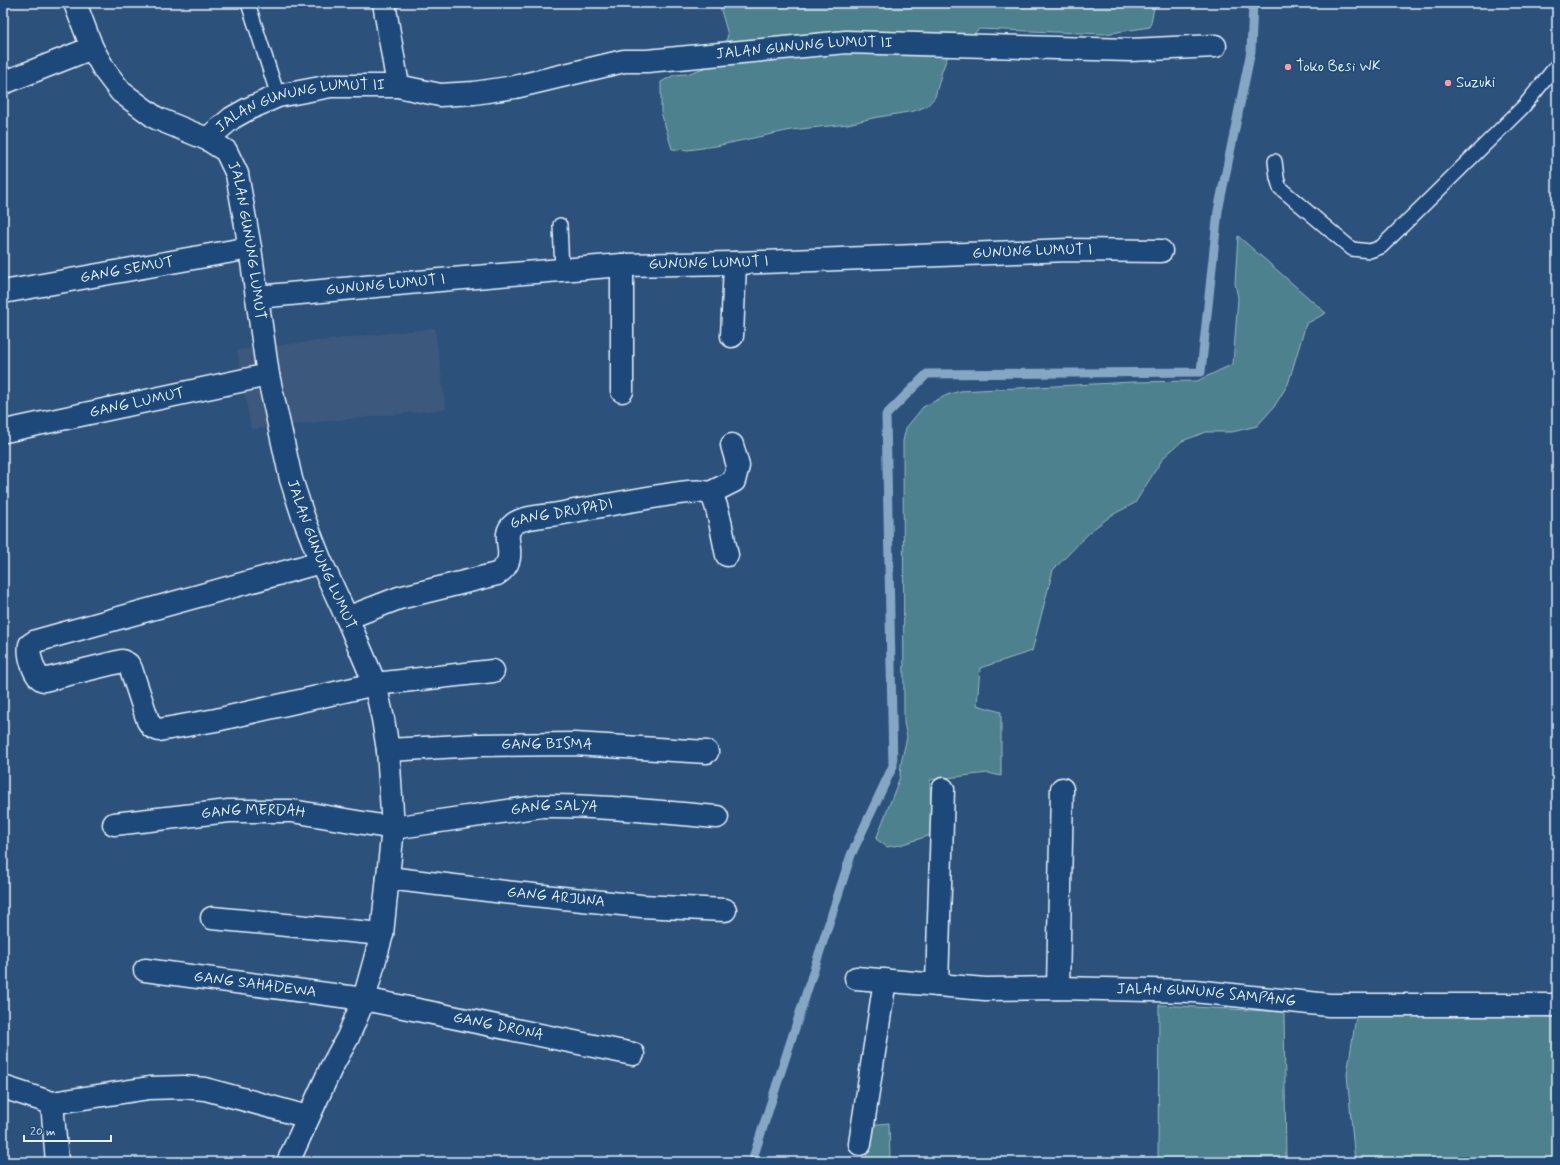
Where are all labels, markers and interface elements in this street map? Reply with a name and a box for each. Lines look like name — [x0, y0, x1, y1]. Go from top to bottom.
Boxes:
street label: JALAN GUNUNG LUMUT II — [715, 32, 893, 64]
place label: Toko Besi WK — [1296, 57, 1381, 77]
marker: Toko Besi WK — [1283, 62, 1293, 72]
place label: Suzuki — [1456, 73, 1495, 93]
street label: JALAN GUNUNG LUMUT II — [212, 76, 385, 137]
marker: Suzuki — [1443, 78, 1453, 88]
street label: JALAN GUNUNG LUMUT — [222, 158, 270, 322]
street label: GUNUNG LUMUT I — [972, 240, 1092, 264]
street label: GANG SEMUT — [79, 252, 176, 288]
street label: GUNUNG LUMUT I — [648, 252, 769, 275]
street label: GUNUNG LUMUT I — [325, 270, 446, 301]
street label: GANG LUMUT — [88, 383, 187, 423]
street label: JALAN GUNUNG LUMUT — [282, 477, 361, 633]
street label: GANG DRUPADI — [505, 494, 615, 534]
street label: GANG BISMA — [501, 734, 593, 755]
street label: GANG SALYA — [509, 796, 599, 821]
street label: GANG MERDAH — [200, 801, 307, 824]
street label: GANG ARJUNA — [506, 882, 606, 912]
street label: GANG SAHADEWA — [193, 967, 317, 1003]
street label: JALAN GUNUNG SAMPANG — [1116, 979, 1297, 1012]
street label: GANG DRONA — [451, 1007, 545, 1045]
scale bar — [24, 1117, 111, 1143]
text: 20 m — [30, 1124, 56, 1140]

